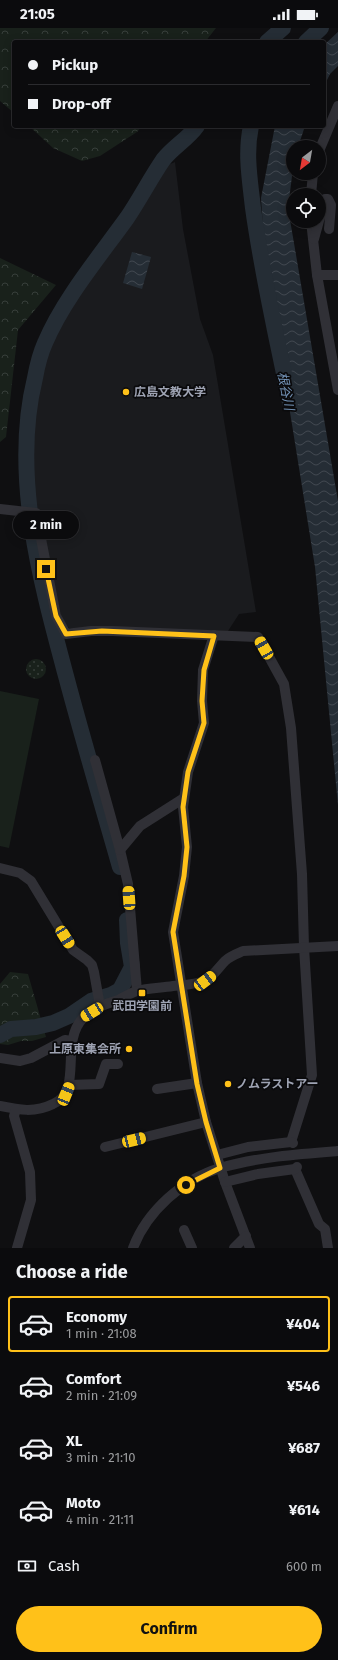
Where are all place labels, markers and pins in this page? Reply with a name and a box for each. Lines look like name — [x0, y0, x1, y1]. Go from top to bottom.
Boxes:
place label: 広島文教大学 — [134, 385, 206, 399]
marker: 広島文教大学 — [121, 387, 131, 397]
marker: 武田学園前 — [137, 988, 147, 998]
place label: 武田学園前 — [112, 999, 172, 1013]
place label: 上原東集会所 — [49, 1042, 121, 1056]
marker: 上原東集会所 — [124, 1044, 134, 1054]
place label: ノムラストアー — [236, 1077, 318, 1091]
marker: ノムラストアー — [223, 1079, 233, 1089]

